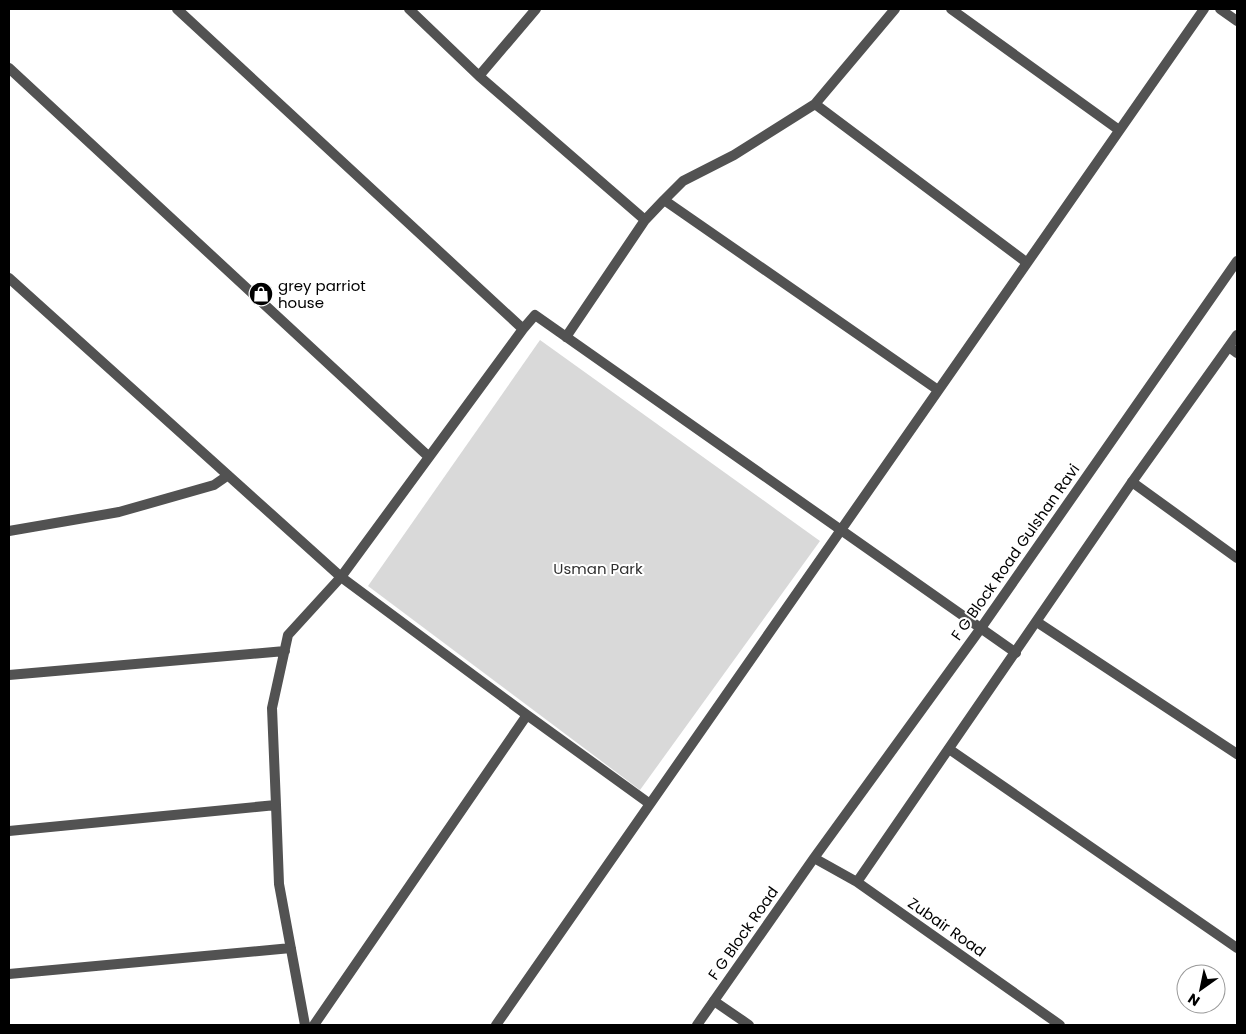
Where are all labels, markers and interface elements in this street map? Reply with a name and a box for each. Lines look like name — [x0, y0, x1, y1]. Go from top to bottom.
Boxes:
place label: grey parriot house — [278, 275, 366, 313]
shop icon: grey parriot house — [248, 281, 274, 307]
street label: F G Block Road Gulshan Ravi — [946, 460, 1084, 644]
park label: Usman Park — [553, 558, 643, 579]
street label: F G Block Road — [703, 882, 783, 984]
street label: Zubair Road — [904, 893, 990, 961]
north arrow — [1176, 964, 1226, 1014]
text: N — [1184, 989, 1204, 1011]

